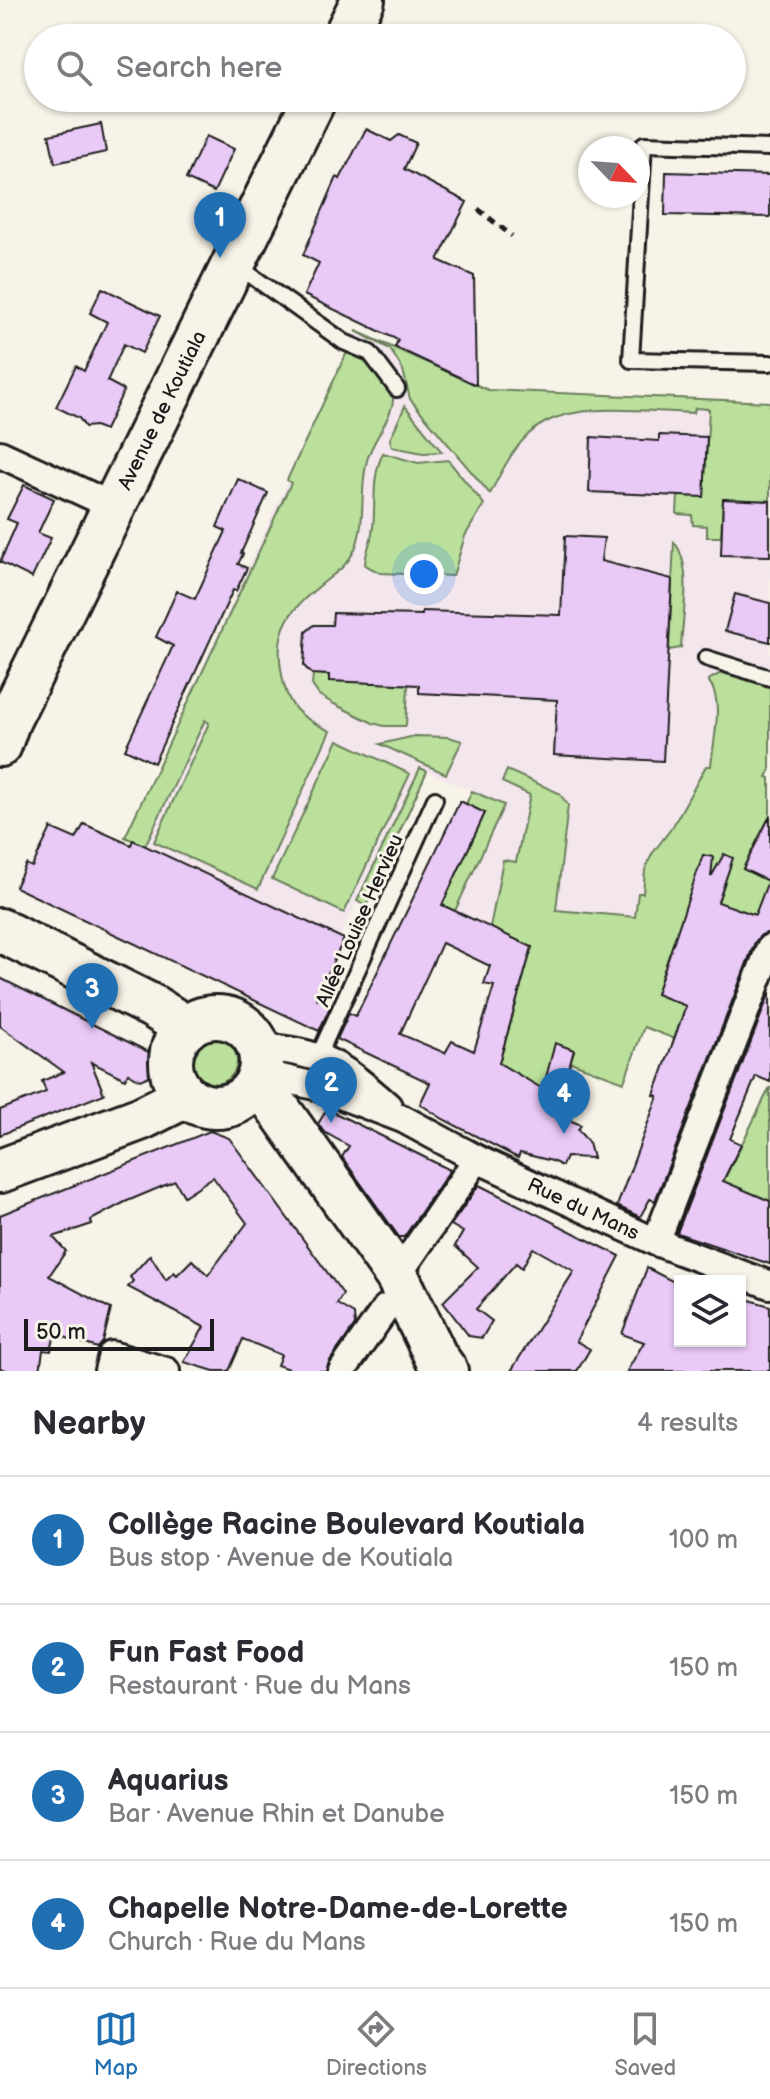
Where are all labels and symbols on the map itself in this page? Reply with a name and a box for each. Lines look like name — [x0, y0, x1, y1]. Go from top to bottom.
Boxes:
north arrow — [578, 136, 650, 208]
pin: 1 — [194, 192, 246, 258]
street label: Avenue de Koutiala — [113, 327, 212, 494]
your location — [404, 554, 444, 594]
street label: Allée Louise Hervieu — [311, 830, 409, 1010]
pin: 3 — [66, 963, 118, 1029]
pin: 2 — [305, 1057, 357, 1123]
pin: 4 — [538, 1068, 590, 1134]
street label: Rue du Mans — [523, 1173, 643, 1246]
scale bar — [24, 1315, 214, 1351]

